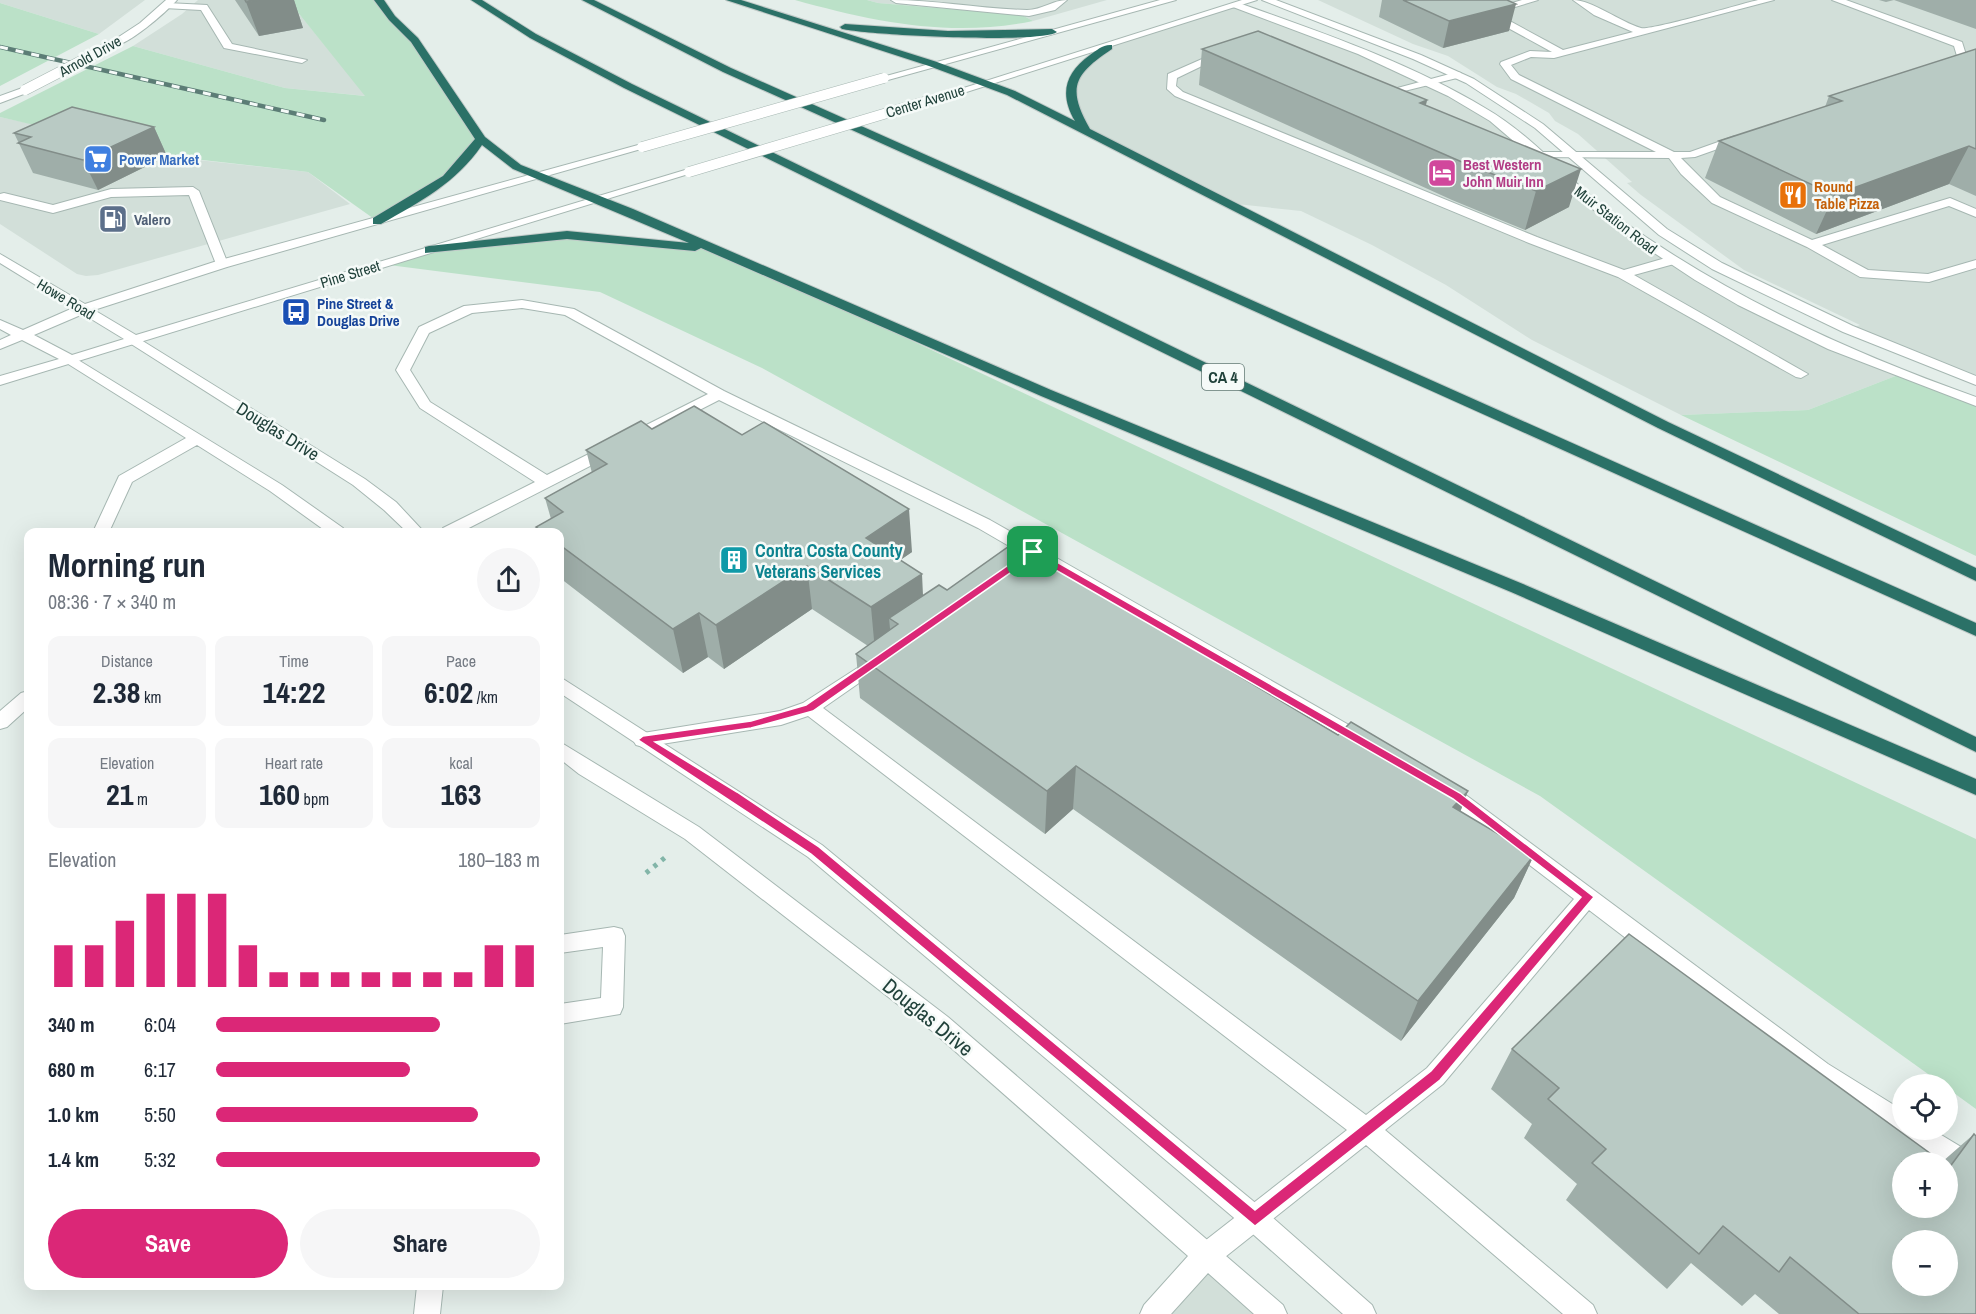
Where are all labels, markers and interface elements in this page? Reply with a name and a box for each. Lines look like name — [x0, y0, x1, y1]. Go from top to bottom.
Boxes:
street label: Arnold Drive — [54, 30, 125, 82]
street label: Center Avenue — [883, 79, 967, 123]
supermarket icon: Power Market — [82, 143, 114, 175]
place label: Power Market — [119, 149, 199, 170]
place label: Best Western John Muir Inn — [1463, 154, 1544, 192]
hotel icon: Best Western John Muir Inn — [1426, 157, 1458, 189]
place label: Round Table Pizza — [1814, 176, 1880, 214]
restaurant icon: Round Table Pizza — [1777, 179, 1809, 211]
street label: Muir Station Road — [1570, 181, 1662, 259]
fuel station icon: Valero — [97, 203, 129, 235]
place label: Valero — [134, 209, 171, 230]
street label: Pine Street — [318, 255, 383, 293]
street label: Howe Road — [33, 273, 99, 325]
place label: Pine Street & Douglas Drive — [317, 293, 400, 331]
bus stop icon: Pine Street & Douglas Drive — [280, 296, 312, 328]
road number: CA 4 — [1202, 364, 1244, 390]
street label: Douglas Drive — [232, 396, 324, 466]
pin — [1007, 526, 1058, 577]
icon: arrive — [1016, 535, 1049, 568]
place label: Contra Costa County Veterans Services — [755, 538, 903, 584]
text: Morning run — [48, 543, 206, 587]
building icon: Contra Costa County Veterans Services — [718, 544, 750, 576]
button: share — [477, 548, 540, 611]
text: 08:36 · 7 × 340 m — [48, 588, 176, 615]
text: Distance — [101, 650, 153, 672]
text: Time — [279, 650, 309, 672]
text: Pace — [446, 650, 476, 672]
text: 2.38 — [92, 672, 140, 712]
text: 14:22 — [263, 672, 325, 712]
text: 6:02 — [424, 672, 473, 712]
text: km — [140, 686, 162, 708]
text: /km — [473, 686, 498, 708]
text: Elevation — [100, 752, 154, 774]
text: Heart rate — [265, 752, 323, 774]
text: kcal — [449, 752, 473, 774]
text: 21 — [106, 774, 133, 814]
text: 160 — [259, 774, 300, 814]
text: 163 — [440, 774, 482, 814]
text: m — [133, 788, 148, 810]
text: bpm — [300, 788, 329, 810]
text: Elevation — [48, 846, 116, 873]
text: 180–183 m — [458, 846, 540, 873]
street label: Douglas Drive — [876, 971, 980, 1063]
text: 340 m — [48, 1011, 95, 1038]
text: 6:04 — [144, 1011, 176, 1038]
text: 680 m — [48, 1056, 95, 1083]
text: 6:17 — [144, 1056, 176, 1083]
map controls — [1892, 1074, 1958, 1296]
button: locate — [1892, 1074, 1958, 1140]
text: 1.0 km — [48, 1101, 99, 1128]
text: 5:50 — [144, 1101, 176, 1128]
text: 1.4 km — [48, 1146, 99, 1173]
text: 5:32 — [144, 1146, 176, 1173]
button: + — [1892, 1152, 1958, 1218]
button: Save — [48, 1209, 288, 1278]
button: Share — [300, 1209, 540, 1278]
button: − — [1892, 1230, 1958, 1296]

